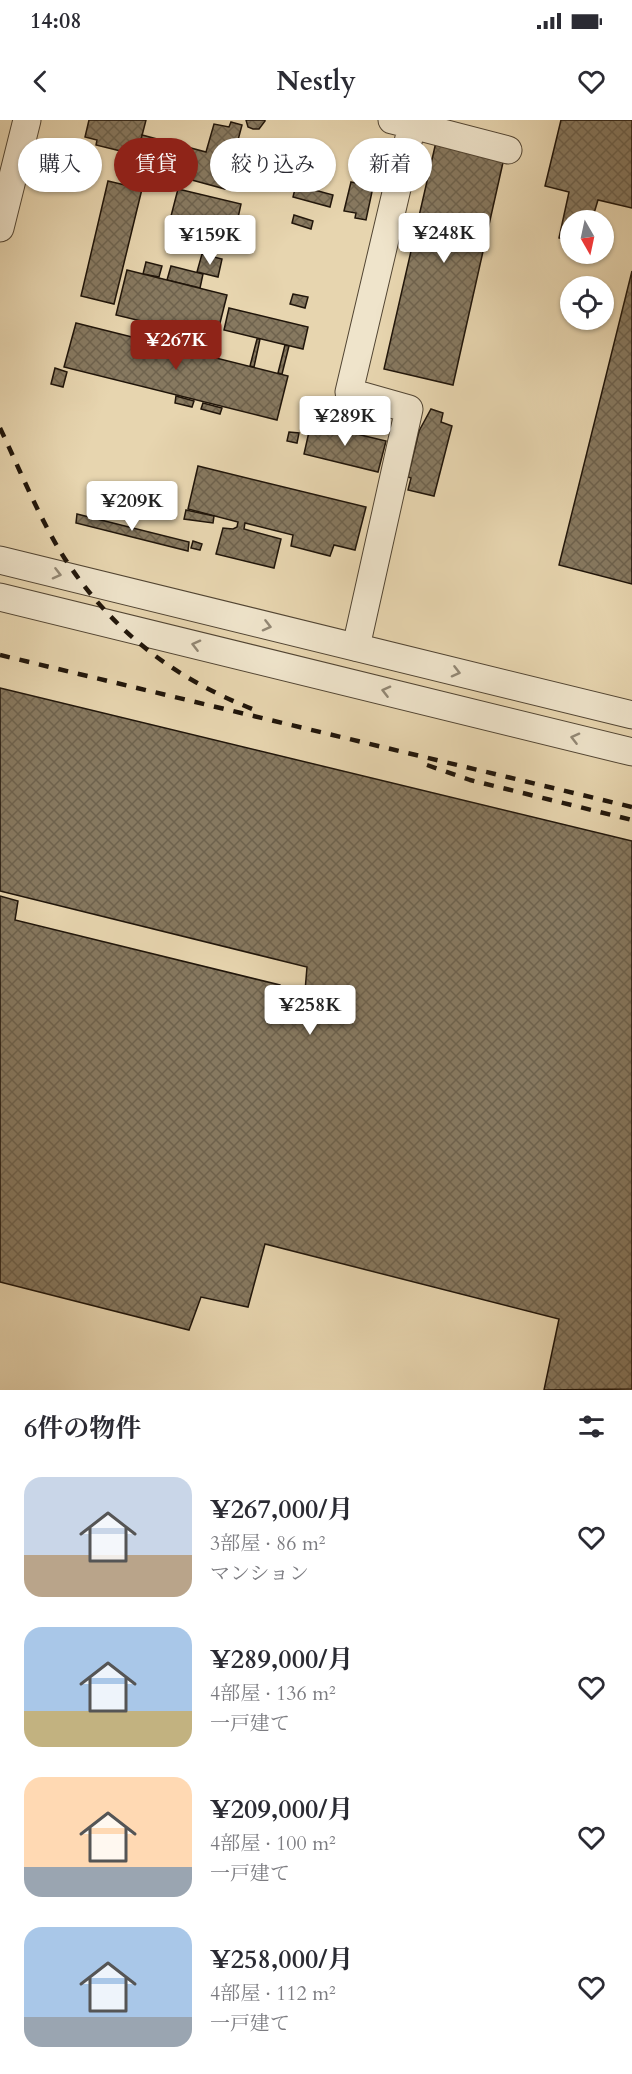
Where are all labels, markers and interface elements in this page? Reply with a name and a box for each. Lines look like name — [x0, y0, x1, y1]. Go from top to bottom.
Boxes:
text: 14:08 — [30, 6, 81, 36]
text: Nestly — [276, 63, 356, 100]
icon: back — [24, 65, 57, 98]
icon: heart — [575, 65, 608, 98]
chip: 購入 — [18, 138, 102, 192]
chip: 賃貸 — [114, 138, 198, 192]
chip: 絞り込み — [210, 138, 336, 192]
chip: 新着 — [348, 138, 432, 192]
north arrow — [560, 210, 614, 264]
map controls — [560, 210, 614, 330]
pin: ¥248K — [402, 213, 486, 264]
pin: ¥159K — [168, 215, 252, 266]
text: ¥248K — [413, 219, 475, 246]
text: ¥159K — [179, 221, 241, 248]
button: locate — [560, 276, 614, 330]
pin: ¥267K — [134, 320, 218, 371]
text: ¥267K — [145, 326, 207, 353]
pin: ¥289K — [303, 396, 387, 447]
text: ¥289K — [314, 402, 376, 429]
pin: ¥209K — [90, 481, 174, 532]
text: ¥209K — [101, 487, 163, 514]
one-way arrow — [52, 567, 62, 580]
one-way arrow — [261, 618, 271, 631]
one-way arrow — [192, 639, 202, 652]
one-way arrow — [451, 664, 461, 677]
one-way arrow — [381, 686, 391, 699]
one-way arrow — [570, 732, 580, 745]
pin: ¥258K — [268, 985, 352, 1036]
text: ¥258K — [279, 991, 341, 1018]
icon: filters — [575, 1410, 608, 1443]
text: 6件の物件 — [24, 1411, 141, 1446]
text: ¥267,000/月 — [210, 1492, 353, 1527]
icon: home — [72, 1501, 144, 1573]
icon: heart — [575, 1521, 608, 1554]
text: 3部屋 · 86 m² — [210, 1530, 326, 1557]
text: マンション — [210, 1560, 309, 1587]
text: ¥289,000/月 — [210, 1642, 353, 1677]
icon: home — [72, 1651, 144, 1723]
icon: heart — [575, 1671, 608, 1704]
text: 4部屋 · 136 m² — [210, 1680, 336, 1707]
text: 一戸建て — [210, 1710, 290, 1737]
text: ¥209,000/月 — [210, 1792, 353, 1827]
icon: home — [72, 1801, 144, 1873]
icon: heart — [575, 1821, 608, 1854]
text: 4部屋 · 100 m² — [210, 1830, 336, 1857]
text: 一戸建て — [210, 1860, 290, 1887]
text: ¥258,000/月 — [210, 1942, 353, 1977]
icon: home — [72, 1951, 144, 2023]
icon: heart — [575, 1971, 608, 2004]
text: 4部屋 · 112 m² — [210, 1980, 336, 2007]
text: 一戸建て — [210, 2010, 290, 2037]

